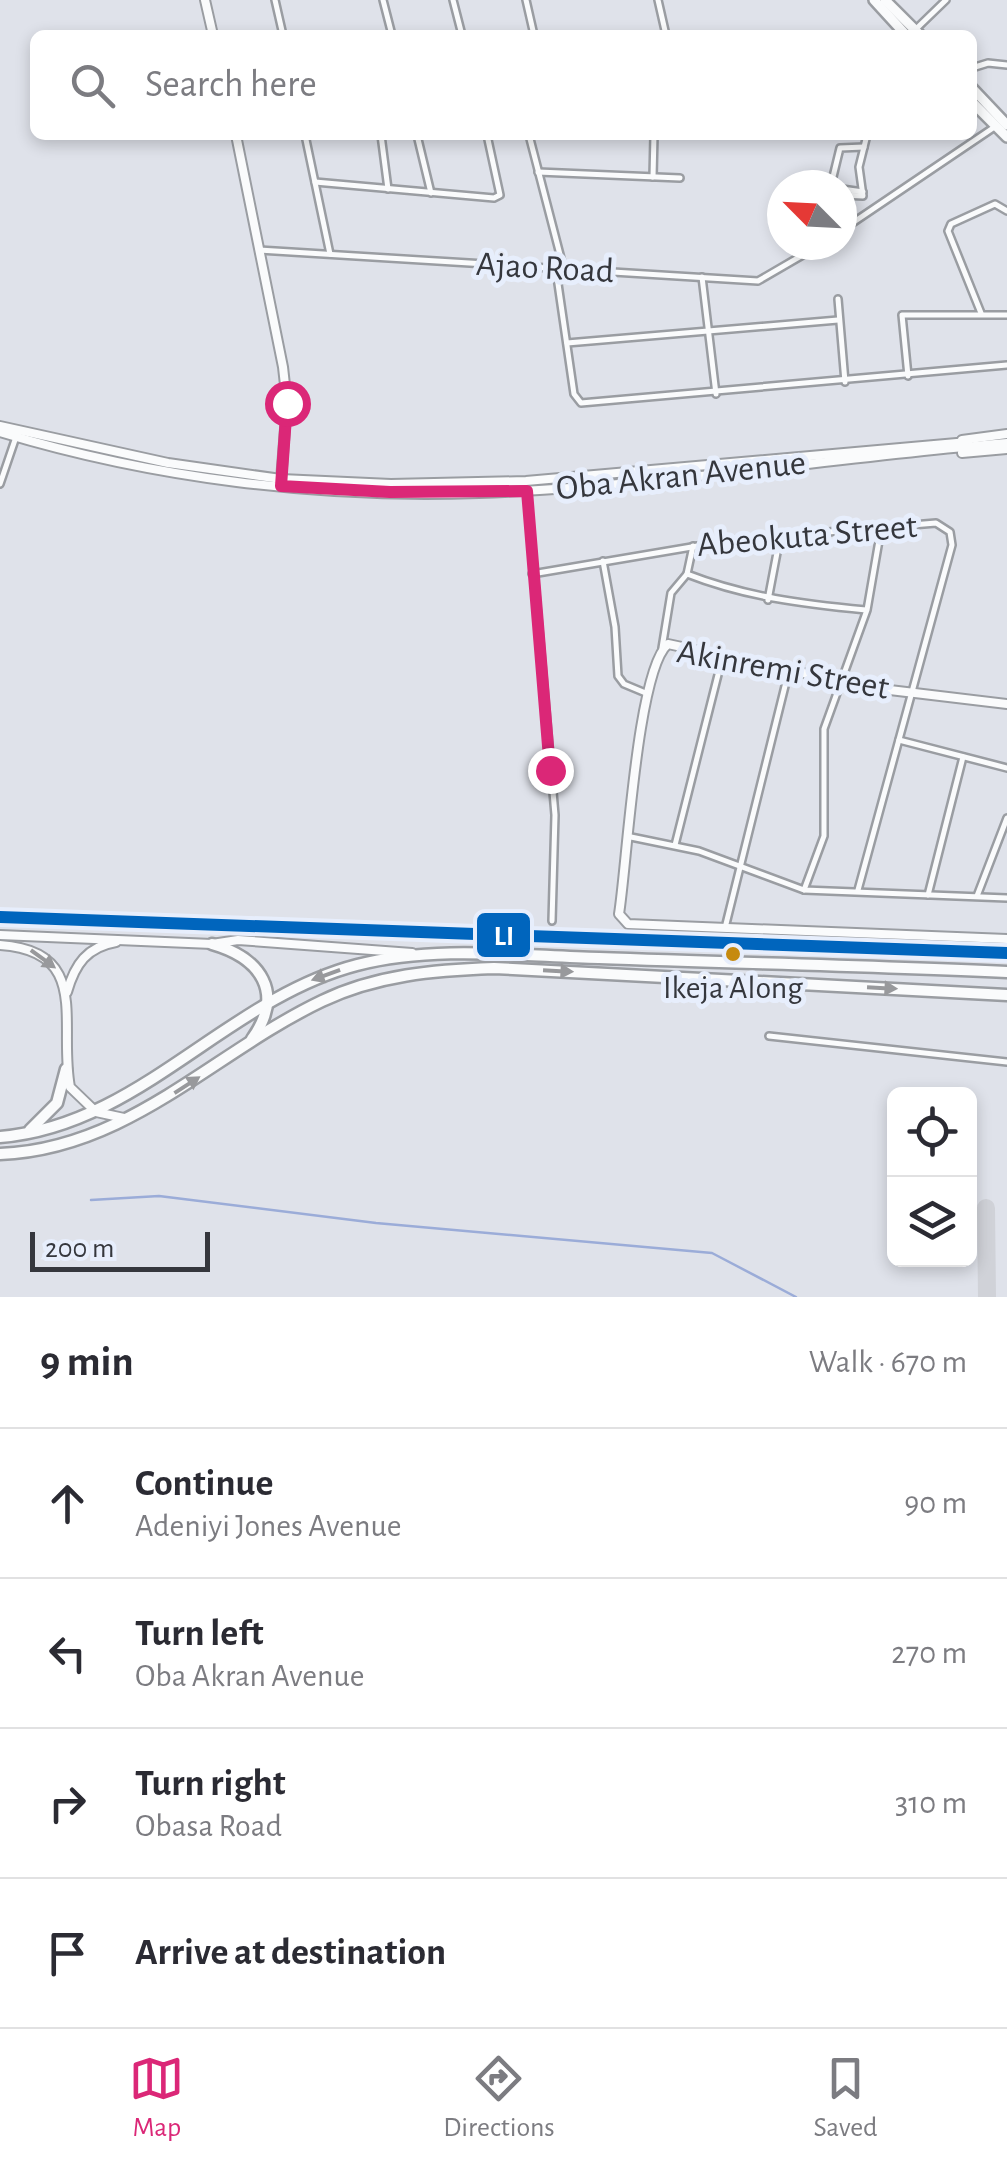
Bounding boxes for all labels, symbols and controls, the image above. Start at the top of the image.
search box [30,30,977,140]
icon: search [65,58,120,113]
text: Search here [145,66,317,104]
north arrow [767,170,857,260]
street label: Ajao Road [475,247,615,289]
route start [265,381,311,427]
street label: Oba Akran Avenue [554,445,808,507]
street label: Abeokuta Street [695,509,919,563]
street label: Akinremi Street [674,634,892,706]
route end [528,748,574,794]
line badge: LI [475,911,532,959]
text: LI [494,923,514,951]
marker: Ikeja Along [723,944,743,964]
one-way arrow [29,948,56,969]
one-way arrow [542,963,574,979]
one-way arrow [311,968,341,984]
place label: Ikeja Along [663,972,803,1004]
one-way arrow [867,980,899,996]
one-way arrow [174,1076,201,1094]
map controls [887,1087,977,1267]
button: locate [887,1087,977,1177]
button: layers [887,1177,977,1267]
scale bar [30,1227,210,1272]
text: 200 m [45,1235,114,1263]
text: 9 min [40,1341,134,1383]
text: Walk · 670 m [809,1346,967,1378]
text: Continue [135,1465,273,1503]
icon: ahead [40,1476,95,1531]
text: 90 m [904,1487,967,1519]
text: Adeniyi Jones Avenue [135,1510,402,1542]
text: Turn left [135,1615,263,1653]
icon: left [40,1626,95,1681]
text: 270 m [891,1637,967,1669]
text: Oba Akran Avenue [135,1660,364,1692]
text: Turn right [135,1765,285,1803]
icon: right [40,1776,95,1831]
text: 310 m [895,1787,967,1819]
text: Obasa Road [135,1810,282,1842]
icon: arrive [40,1926,95,1981]
text: Arrive at destination [135,1934,446,1972]
tab: Map [129,2051,184,2145]
tab: Directions [443,2051,555,2145]
tab: Saved [814,2051,878,2145]

